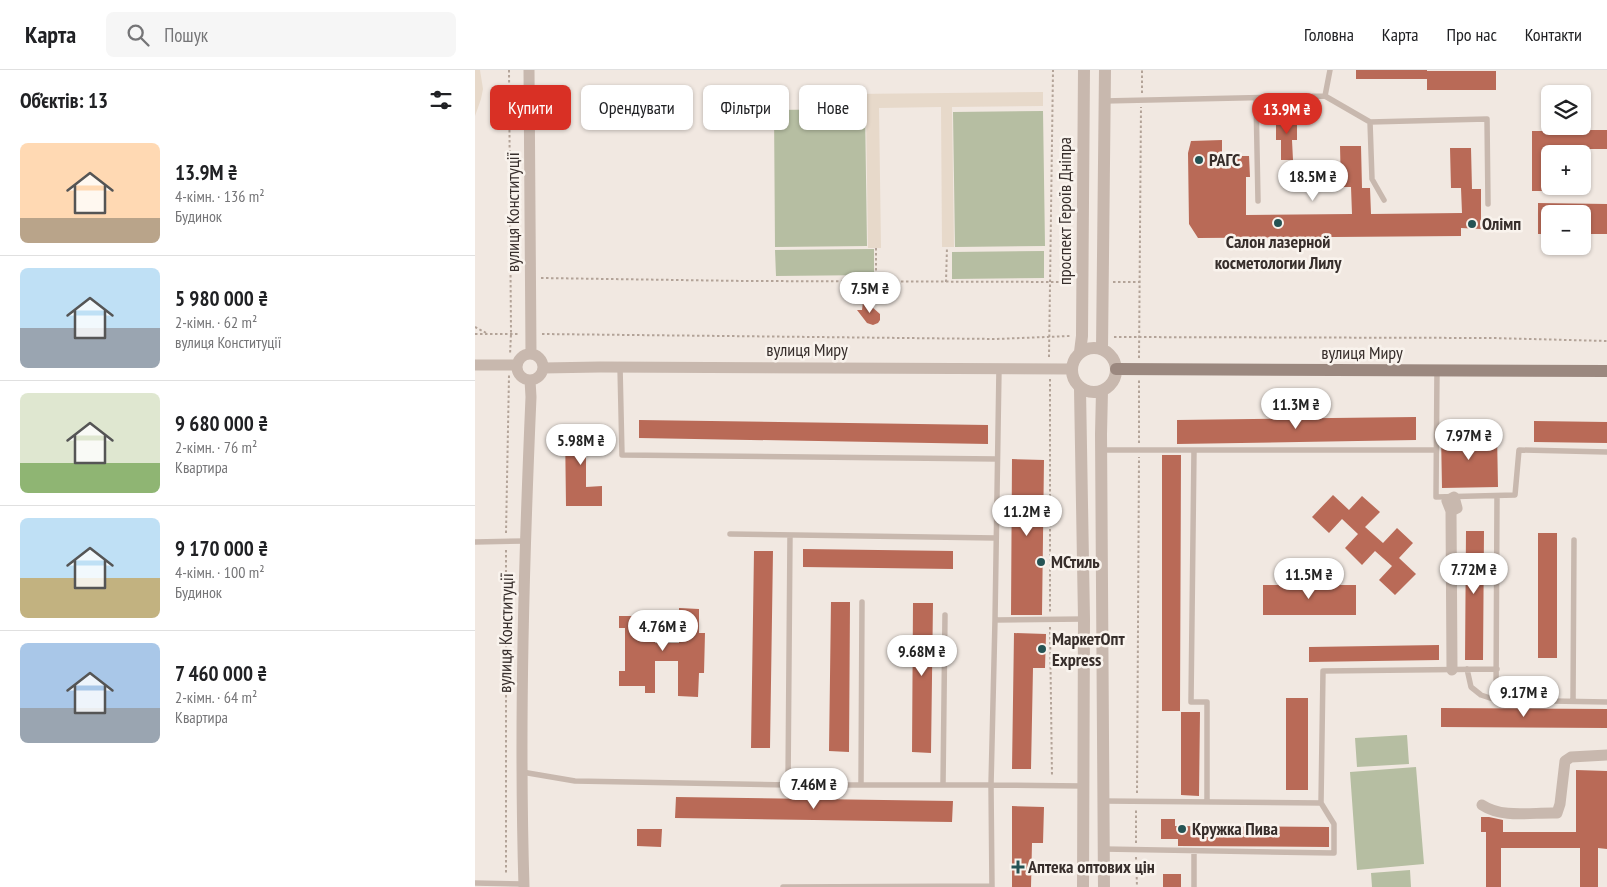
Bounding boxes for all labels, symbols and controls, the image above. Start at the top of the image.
search box [106,12,456,57]
text: Карта [25,19,76,50]
icon: search [124,21,152,49]
text: Пошук [164,23,208,47]
text: Головна [1304,23,1354,46]
text: Карта [1382,23,1419,46]
text: Про нас [1447,23,1497,46]
text: Контакти [1525,23,1582,46]
chip: Купити [490,85,571,130]
chip: Орендувати [581,85,693,130]
chip: Фільтри [703,85,789,130]
chip: Нове [799,85,867,130]
map controls [1541,85,1591,255]
button: layers [1541,85,1591,135]
icon: filters [427,86,455,114]
text: Об’єктів: 13 [20,87,108,114]
pin: 13.9M ₴ [1241,92,1333,135]
text: 13.9M ₴ [1263,99,1311,119]
street label: проспект Героїв Дніпра [1053,137,1076,285]
button: + [1541,145,1591,195]
place label: РАГС [1209,148,1240,171]
street label: вулиця Конституції [501,152,524,272]
marker: РАГС [1193,154,1205,166]
text: 13.9M ₴ [175,159,238,186]
pin: 18.5M ₴ [1267,160,1359,202]
icon: home [60,163,120,223]
text: 18.5M ₴ [1289,166,1337,186]
text: 4-кімн. · 136 m² [175,186,265,206]
button: − [1541,205,1591,255]
text: Будинок [175,206,222,226]
place label: Олімп [1482,212,1521,235]
marker: Салон лазерной косметологии Лилу [1272,217,1284,229]
marker: Олімп [1466,218,1478,230]
place label: Салон лазерной косметологии Лилу [1215,230,1342,274]
pin: 7.5M ₴ [829,272,911,314]
text: 7.5M ₴ [851,278,889,298]
text: 5 980 000 ₴ [175,285,268,312]
icon: home [60,288,120,348]
text: 2-кімн. · 62 m² [175,312,257,332]
text: вулиця Конституції [175,332,281,352]
street label: вулиця Миру [766,338,848,361]
street label: вулиця Миру [1321,341,1403,364]
pin: 11.3M ₴ [1250,388,1342,430]
text: 11.3M ₴ [1272,394,1320,414]
text: 9 680 000 ₴ [175,410,268,437]
icon: home [60,413,120,473]
pin: 7.97M ₴ [1423,418,1515,461]
pin: 5.98M ₴ [535,424,627,466]
text: 7.97M ₴ [1446,425,1492,445]
text: 5.98M ₴ [557,430,605,450]
text: 2-кімн. · 76 m² [175,437,257,457]
text: Квартира [175,457,228,477]
pin: 11.2M ₴ [981,494,1073,537]
text: 11.2M ₴ [1003,501,1051,521]
text: 9 170 000 ₴ [175,535,268,562]
icon: home [60,538,120,598]
place label: МСтиль [1051,550,1100,573]
pin: 7.72M ₴ [1428,552,1520,595]
marker: МСтиль [1035,556,1047,568]
pin: 11.5M ₴ [1263,558,1355,600]
text: 7.72M ₴ [1451,559,1497,579]
text: 4-кімн. · 100 m² [175,562,265,582]
text: 11.5M ₴ [1285,564,1333,584]
street label: вулиця Конституції [493,573,518,693]
text: Будинок [175,582,222,602]
pin: 4.76M ₴ [617,610,709,652]
text: 4.76M ₴ [639,616,687,636]
place label: МаркетОпт Express [1052,627,1125,671]
pin: 9.68M ₴ [876,634,968,677]
text: 9.68M ₴ [898,641,946,661]
marker: МаркетОпт Express [1036,643,1048,655]
text: 7 460 000 ₴ [175,660,267,687]
icon: home [60,663,120,723]
pin: 9.17M ₴ [1478,676,1570,718]
text: 9.17M ₴ [1500,682,1548,702]
text: 2-кімн. · 64 m² [175,687,257,707]
text: Квартира [175,707,228,727]
pin: 7.46M ₴ [768,768,860,810]
text: 7.46M ₴ [791,774,837,794]
place label: Кружка Пива [1192,817,1278,840]
marker: Кружка Пива [1176,823,1188,835]
place label: Аптека оптових цін [1027,855,1155,878]
marker: Аптека оптових цін [1012,861,1024,873]

